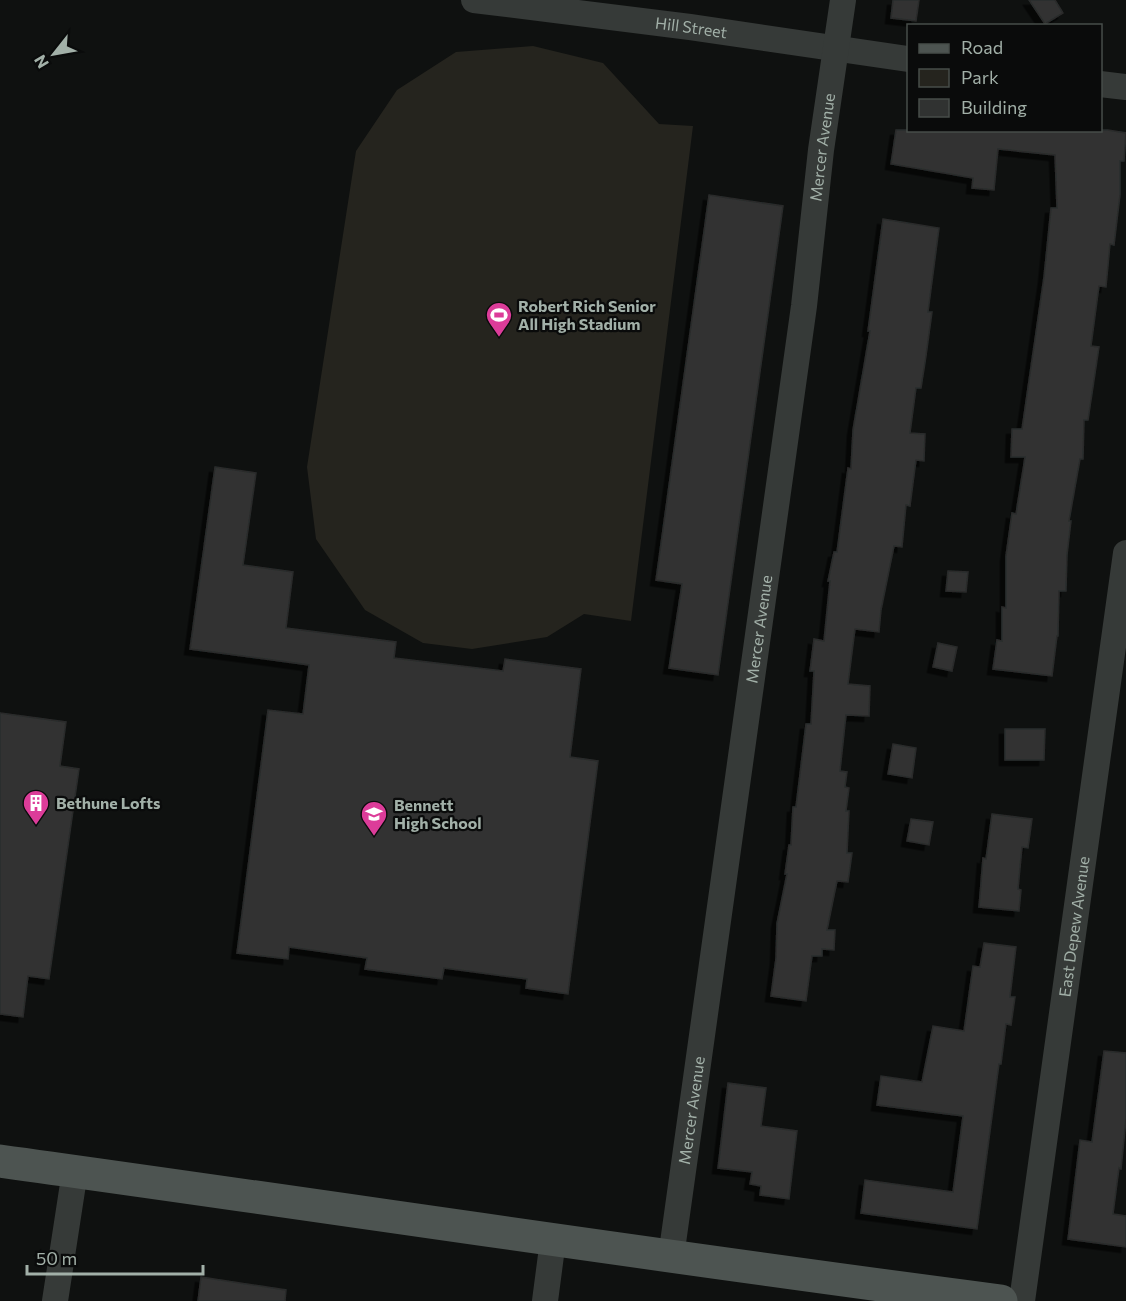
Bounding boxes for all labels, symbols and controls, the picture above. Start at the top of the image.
street label: Hill Street [654,13,729,41]
north arrow [24,24,84,84]
legend [907,24,1102,132]
text: Road [961,36,1003,58]
text: N [29,52,52,72]
text: Park [961,66,999,88]
street label: Mercer Avenue [805,92,838,202]
text: Building [961,96,1027,118]
place label: Robert Rich Senior All High Stadium [518,296,656,333]
sports icon: Robert Rich Senior All High Stadium [484,300,514,338]
street label: Mercer Avenue [741,574,775,684]
building icon: Bethune Lofts [21,788,51,826]
place label: Bethune Lofts [56,793,160,812]
place label: Bennett High School [394,795,482,832]
school or university icon: Bennett High School [359,799,389,837]
street label: East Depew Avenue [1054,855,1093,998]
street label: Mercer Avenue [674,1055,708,1166]
scale bar [27,1238,202,1276]
text: 50 m [36,1247,77,1269]

